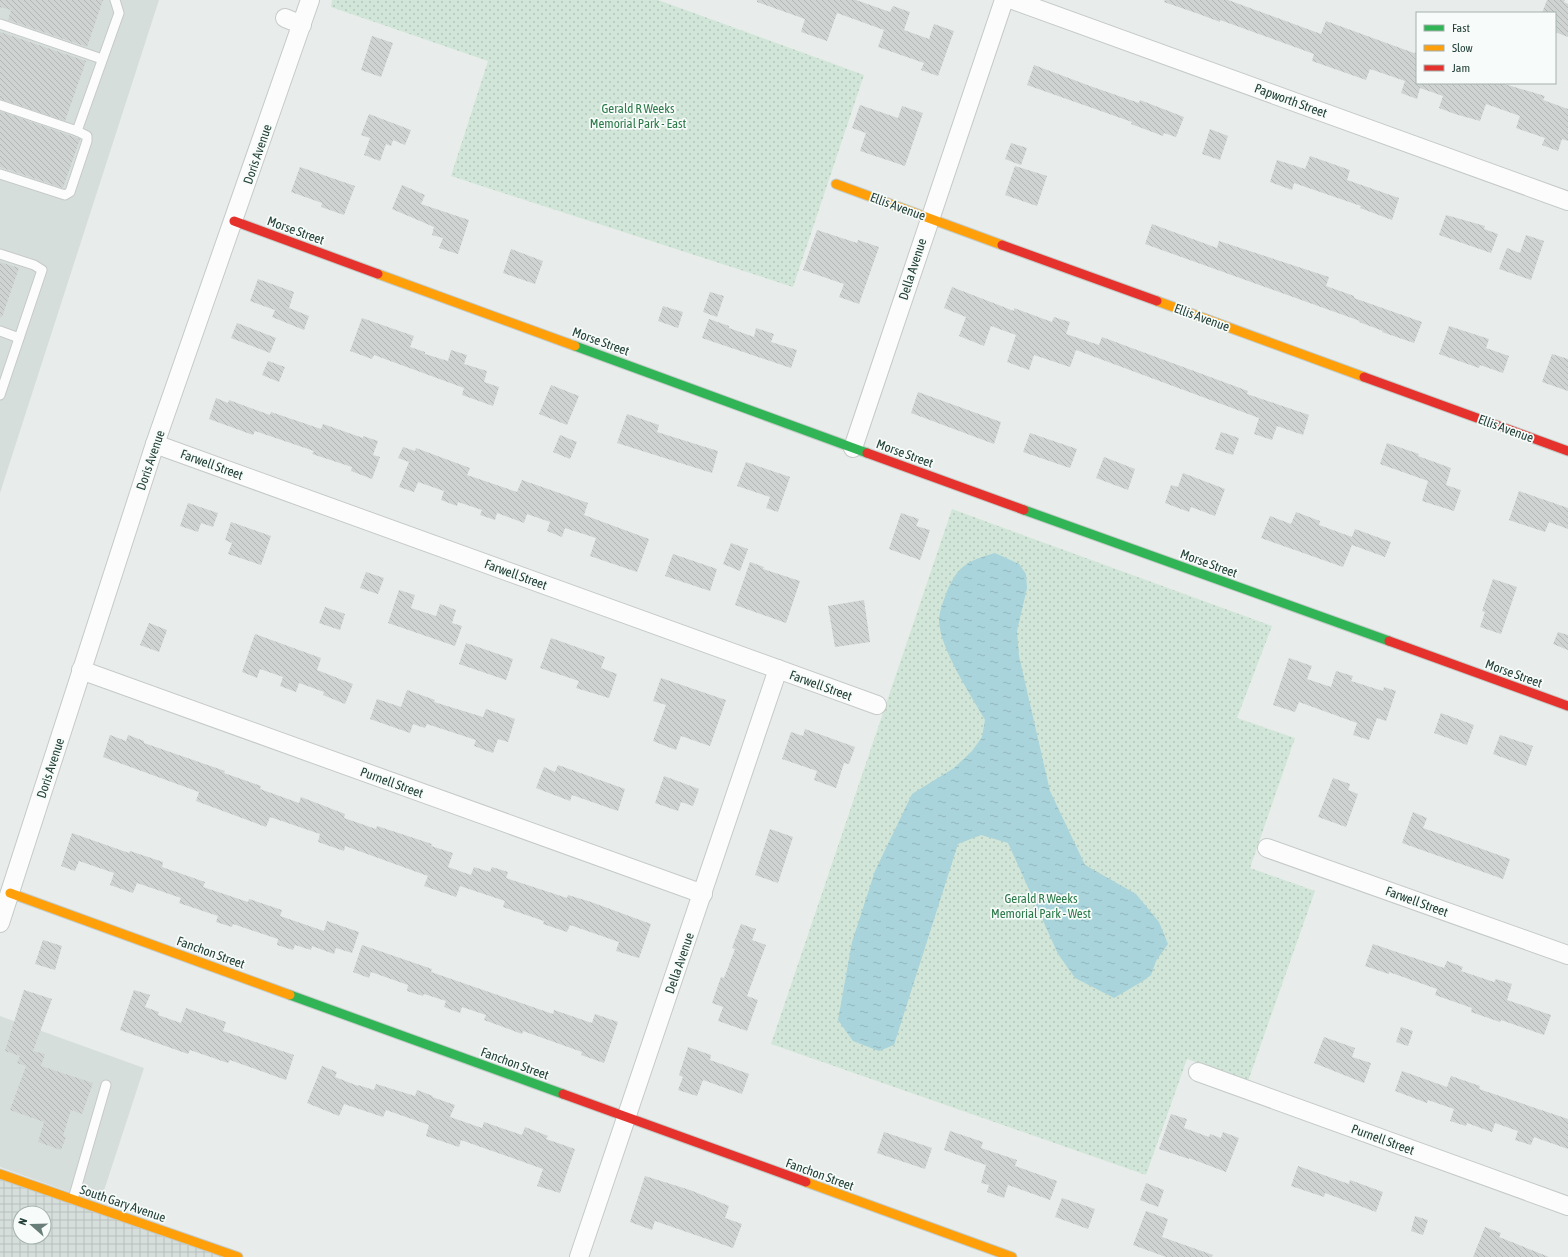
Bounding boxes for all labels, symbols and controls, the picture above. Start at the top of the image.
legend [1416,12,1556,84]
text: Fast [1452,21,1470,35]
text: Slow [1452,41,1473,55]
text: Jam [1452,61,1470,75]
street label: Papworth Street [1253,80,1329,121]
park label: Gerald R Weeks Memorial Park - East [590,101,687,131]
street label: Doris Avenue [240,122,275,186]
street label: Ellis Avenue [868,190,928,223]
street label: Morse Street [265,213,327,248]
street label: Della Avenue [895,236,930,302]
street label: Ellis Avenue [1172,301,1232,334]
street label: Morse Street [570,324,632,359]
street label: Ellis Avenue [1476,412,1536,445]
street label: Doris Avenue [133,428,168,492]
street label: Morse Street [874,436,936,471]
street label: Farwell Street [178,446,245,483]
street label: Morse Street [1178,546,1240,581]
street label: Farwell Street [482,556,549,593]
street label: Morse Street [1483,656,1545,691]
street label: Farwell Street [787,667,854,704]
street label: Doris Avenue [34,736,67,800]
street label: Purnell Street [358,764,426,801]
street label: Farwell Street [1383,883,1450,920]
park label: Gerald R Weeks Memorial Park - West [991,891,1091,921]
street label: Della Avenue [662,930,697,996]
street label: Fanchon Street [175,933,247,972]
street label: Fanchon Street [479,1044,551,1083]
street label: Purnell Street [1349,1121,1417,1158]
street label: Fanchon Street [784,1155,856,1194]
street label: South Gary Avenue [78,1182,168,1225]
north arrow [12,1205,52,1245]
text: N [16,1216,29,1227]

